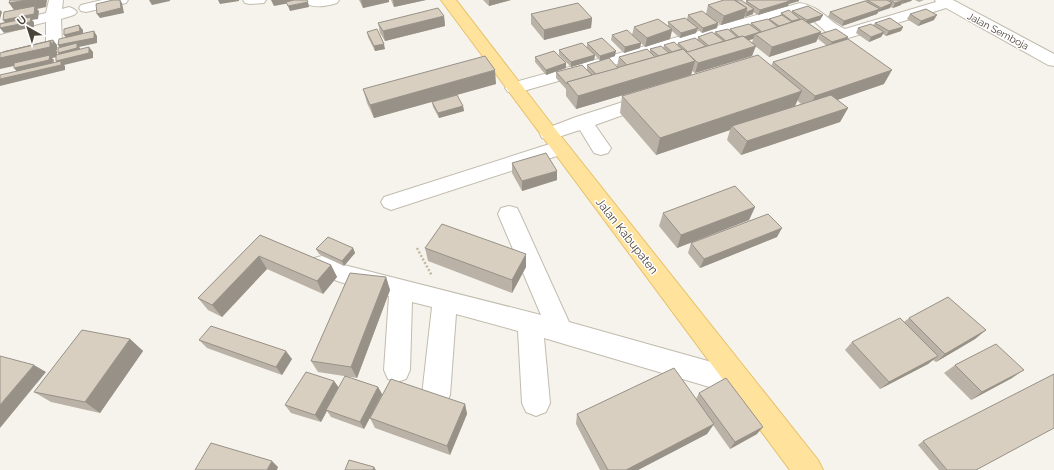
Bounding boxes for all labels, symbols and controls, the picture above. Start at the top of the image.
north arrow [8,8,48,48]
street label: Jalan Semboja [966,10,1030,52]
text: U [15,13,29,28]
street label: Jalan Kabupaten [593,195,661,277]

